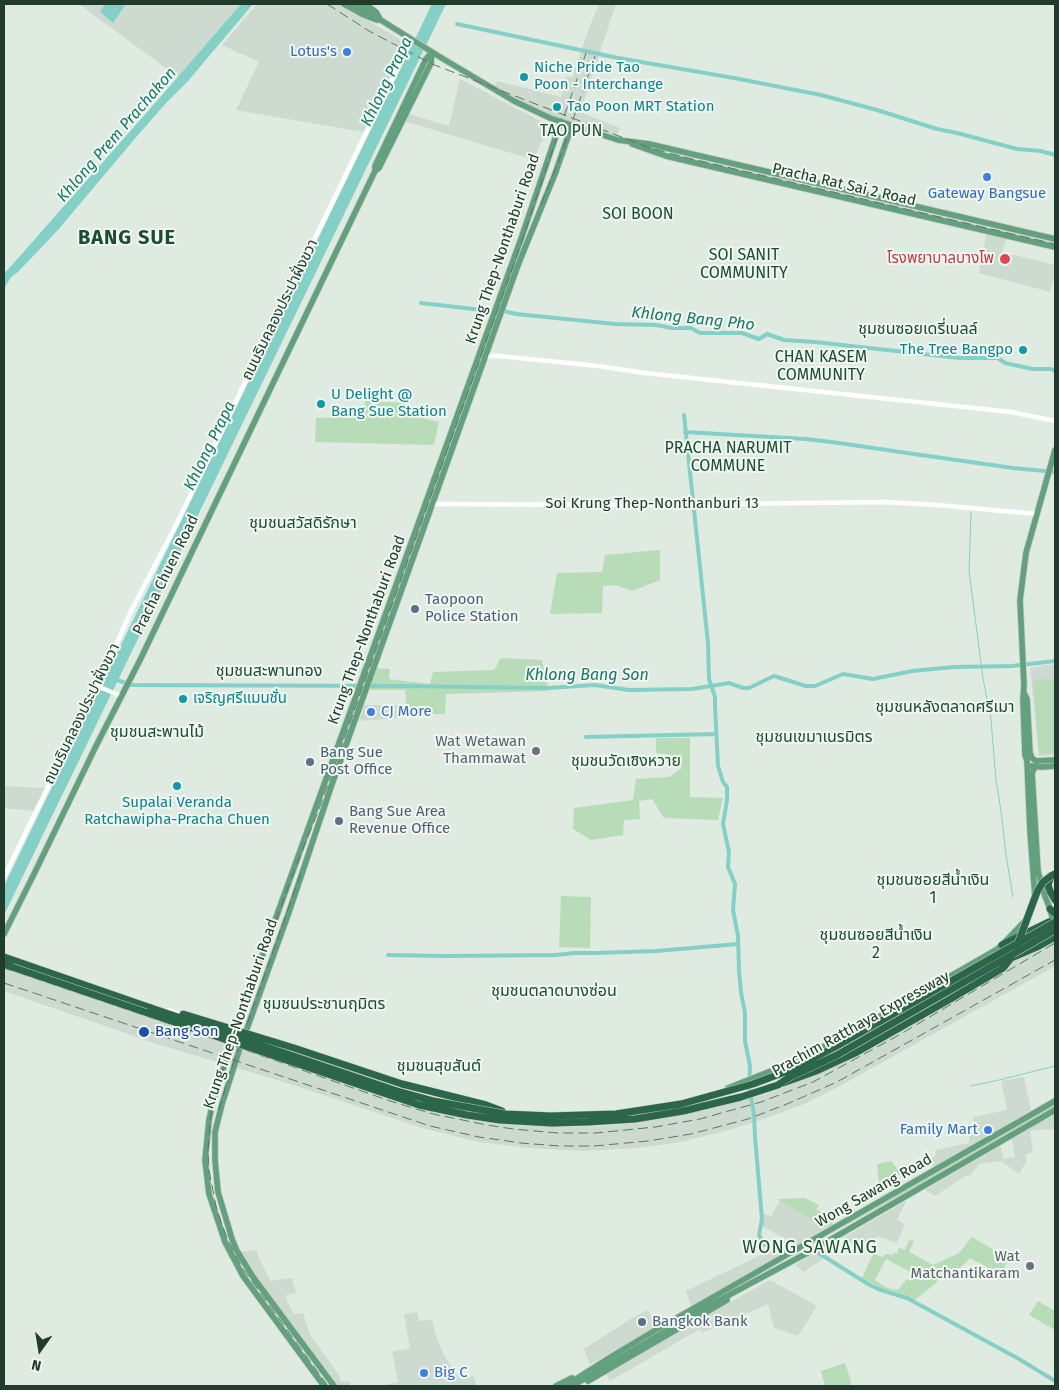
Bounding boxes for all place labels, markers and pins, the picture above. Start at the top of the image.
place label: Lotus's [290,43,337,61]
marker: Lotus's [341,46,353,58]
place label: Niche Pride Tao Poon - Interchange [534,59,663,94]
marker: Niche Pride Tao Poon - Interchange [518,71,530,83]
place label: Tao Poon MRT Station [567,98,714,116]
marker: Tao Poon MRT Station [551,101,563,113]
marker: Gateway Bangsue [981,171,993,183]
place label: Gateway Bangsue [928,185,1046,203]
place label: โรงพยาบาลบางโพ [887,250,994,268]
marker: โรงพยาบาลบางโพ [998,252,1012,266]
place label: The Tree Bangpo [900,341,1013,359]
marker: The Tree Bangpo [1017,344,1029,356]
place label: U Delight @ Bang Sue Station [331,386,447,421]
marker: U Delight @ Bang Sue Station [315,398,327,410]
place label: Taopoon Police Station [425,591,519,626]
marker: Taopoon Police Station [409,603,421,615]
place label: เจริญศรีแมนชั่น [193,690,287,708]
marker: เจริญศรีแมนชั่น [177,693,189,705]
place label: CJ More [381,703,432,721]
marker: CJ More [365,706,377,718]
place label: Wat Wetawan Thammawat [435,733,526,768]
place label: Bang Sue Post Office [320,744,392,779]
marker: Wat Wetawan Thammawat [530,745,542,757]
marker: Bang Sue Post Office [304,756,316,768]
marker: Supalai Veranda Ratchawipha-Pracha Chuen [171,780,183,792]
place label: Supalai Veranda Ratchawipha-Pracha Chuen [84,794,270,829]
place label: Bang Sue Area Revenue Office [349,803,450,838]
marker: Bang Sue Area Revenue Office [333,815,345,827]
place label: Bang Son [155,1023,219,1041]
marker: Bang Son [137,1025,151,1039]
place label: Family Mart [900,1121,978,1139]
marker: Family Mart [982,1124,994,1136]
place label: Wat Matchantikaram [911,1248,1020,1283]
marker: Wat Matchantikaram [1024,1260,1036,1272]
place label: Bangkok Bank [652,1313,748,1331]
marker: Bangkok Bank [636,1316,648,1328]
place label: Big C [434,1364,468,1382]
marker: Big C [418,1367,430,1379]

